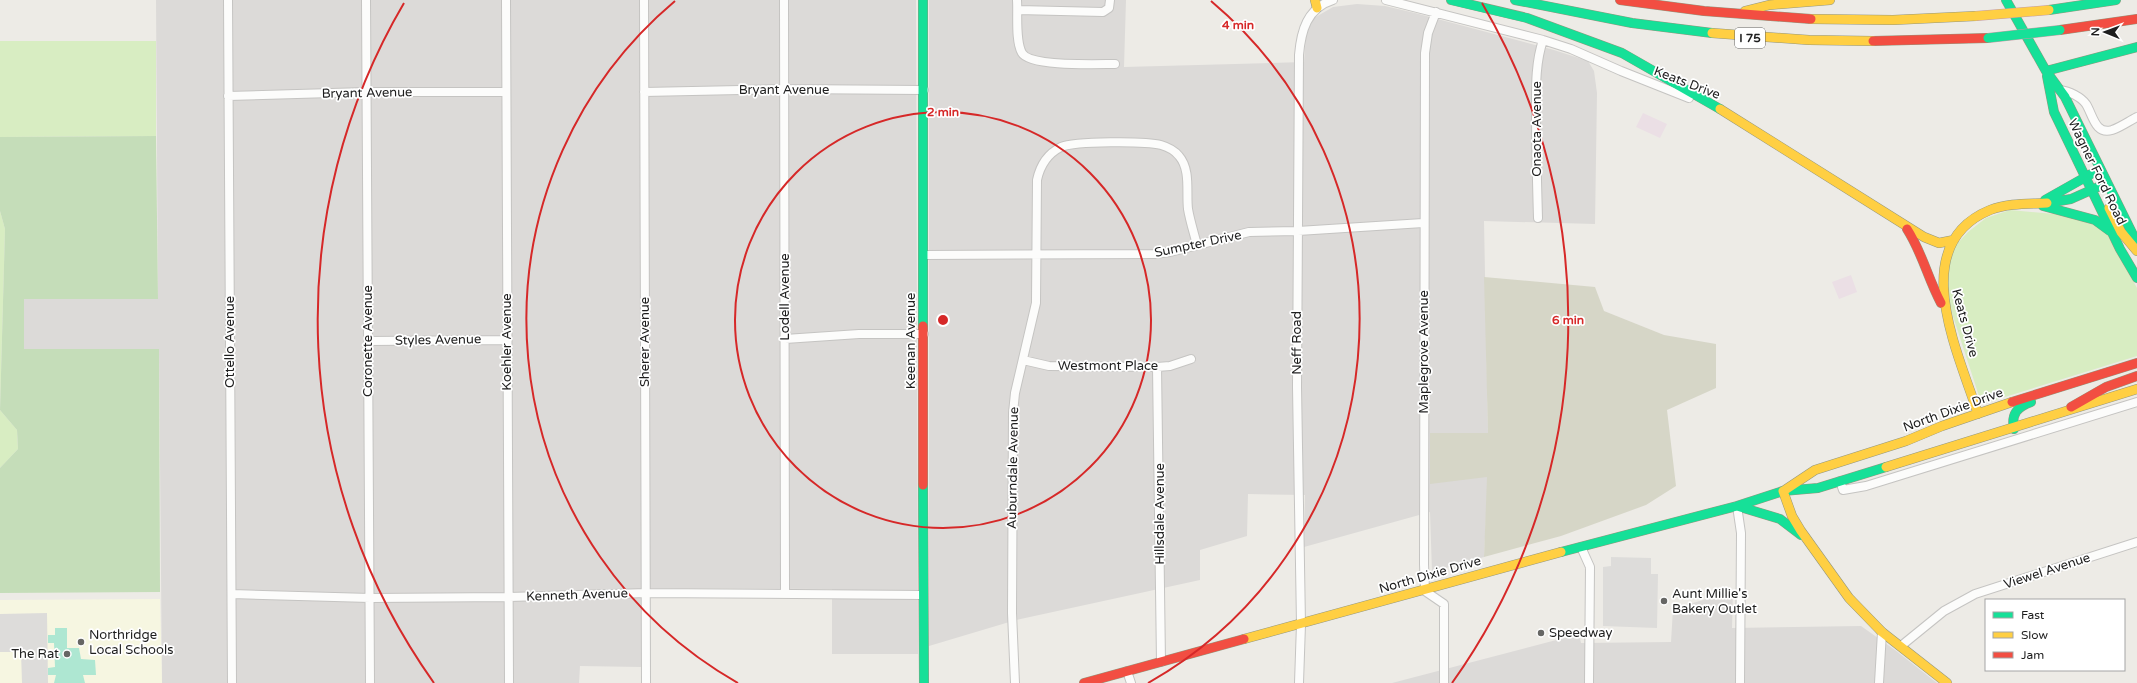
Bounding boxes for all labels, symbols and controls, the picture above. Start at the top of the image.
north arrow [2085,12,2125,52]
text: 4 min [1222,18,1254,32]
text: N [2089,27,2102,36]
road number: I 75 [1735,28,1765,48]
street label: Keats Drive [1652,63,1722,103]
street label: Onaota Avenue [1529,81,1545,177]
street label: Bryant Avenue [739,82,829,98]
street label: Bryant Avenue [321,84,413,102]
text: 2 min [927,105,959,119]
street label: Wagner Ford Road [2064,116,2130,228]
street label: Sumpter Drive [1153,227,1243,261]
street label: Lodell Avenue [777,253,793,341]
street label: Coronette Avenue [360,285,376,397]
street label: Keats Drive [1948,287,1982,359]
street label: Maplegrove Avenue [1416,290,1432,414]
street label: Koehler Avenue [499,293,515,391]
street label: Keenan Avenue [903,293,919,389]
street label: Ottello Avenue [222,296,238,388]
street label: Sherer Avenue [637,297,653,387]
street label: Neff Road [1289,311,1305,375]
centre of rings [936,313,950,327]
text: 6 min [1552,313,1584,327]
street label: Styles Avenue [395,331,481,349]
street label: Westmont Place [1058,358,1158,374]
street label: North Dixie Drive [1901,384,2005,436]
street label: Auburndale Avenue [1004,407,1022,529]
street label: Hillsdale Avenue [1152,463,1168,565]
street label: Viewel Avenue [2002,549,2092,593]
street label: North Dixie Drive [1377,553,1483,597]
street label: Kenneth Avenue [526,585,628,605]
place label: Aunt Millie's Bakery Outlet [1672,586,1757,617]
marker: Aunt Millie's Bakery Outlet [1659,596,1669,606]
legend [1985,599,2125,671]
text: Fast [2021,608,2045,622]
place label: Speedway [1549,625,1612,641]
place label: Northridge Local Schools [89,627,173,658]
marker: Speedway [1536,628,1546,638]
text: Slow [2021,628,2048,642]
marker: Northridge Local Schools [76,637,86,647]
place label: The Rat [11,646,59,662]
text: Jam [2021,648,2044,662]
marker: The Rat [62,649,72,659]

